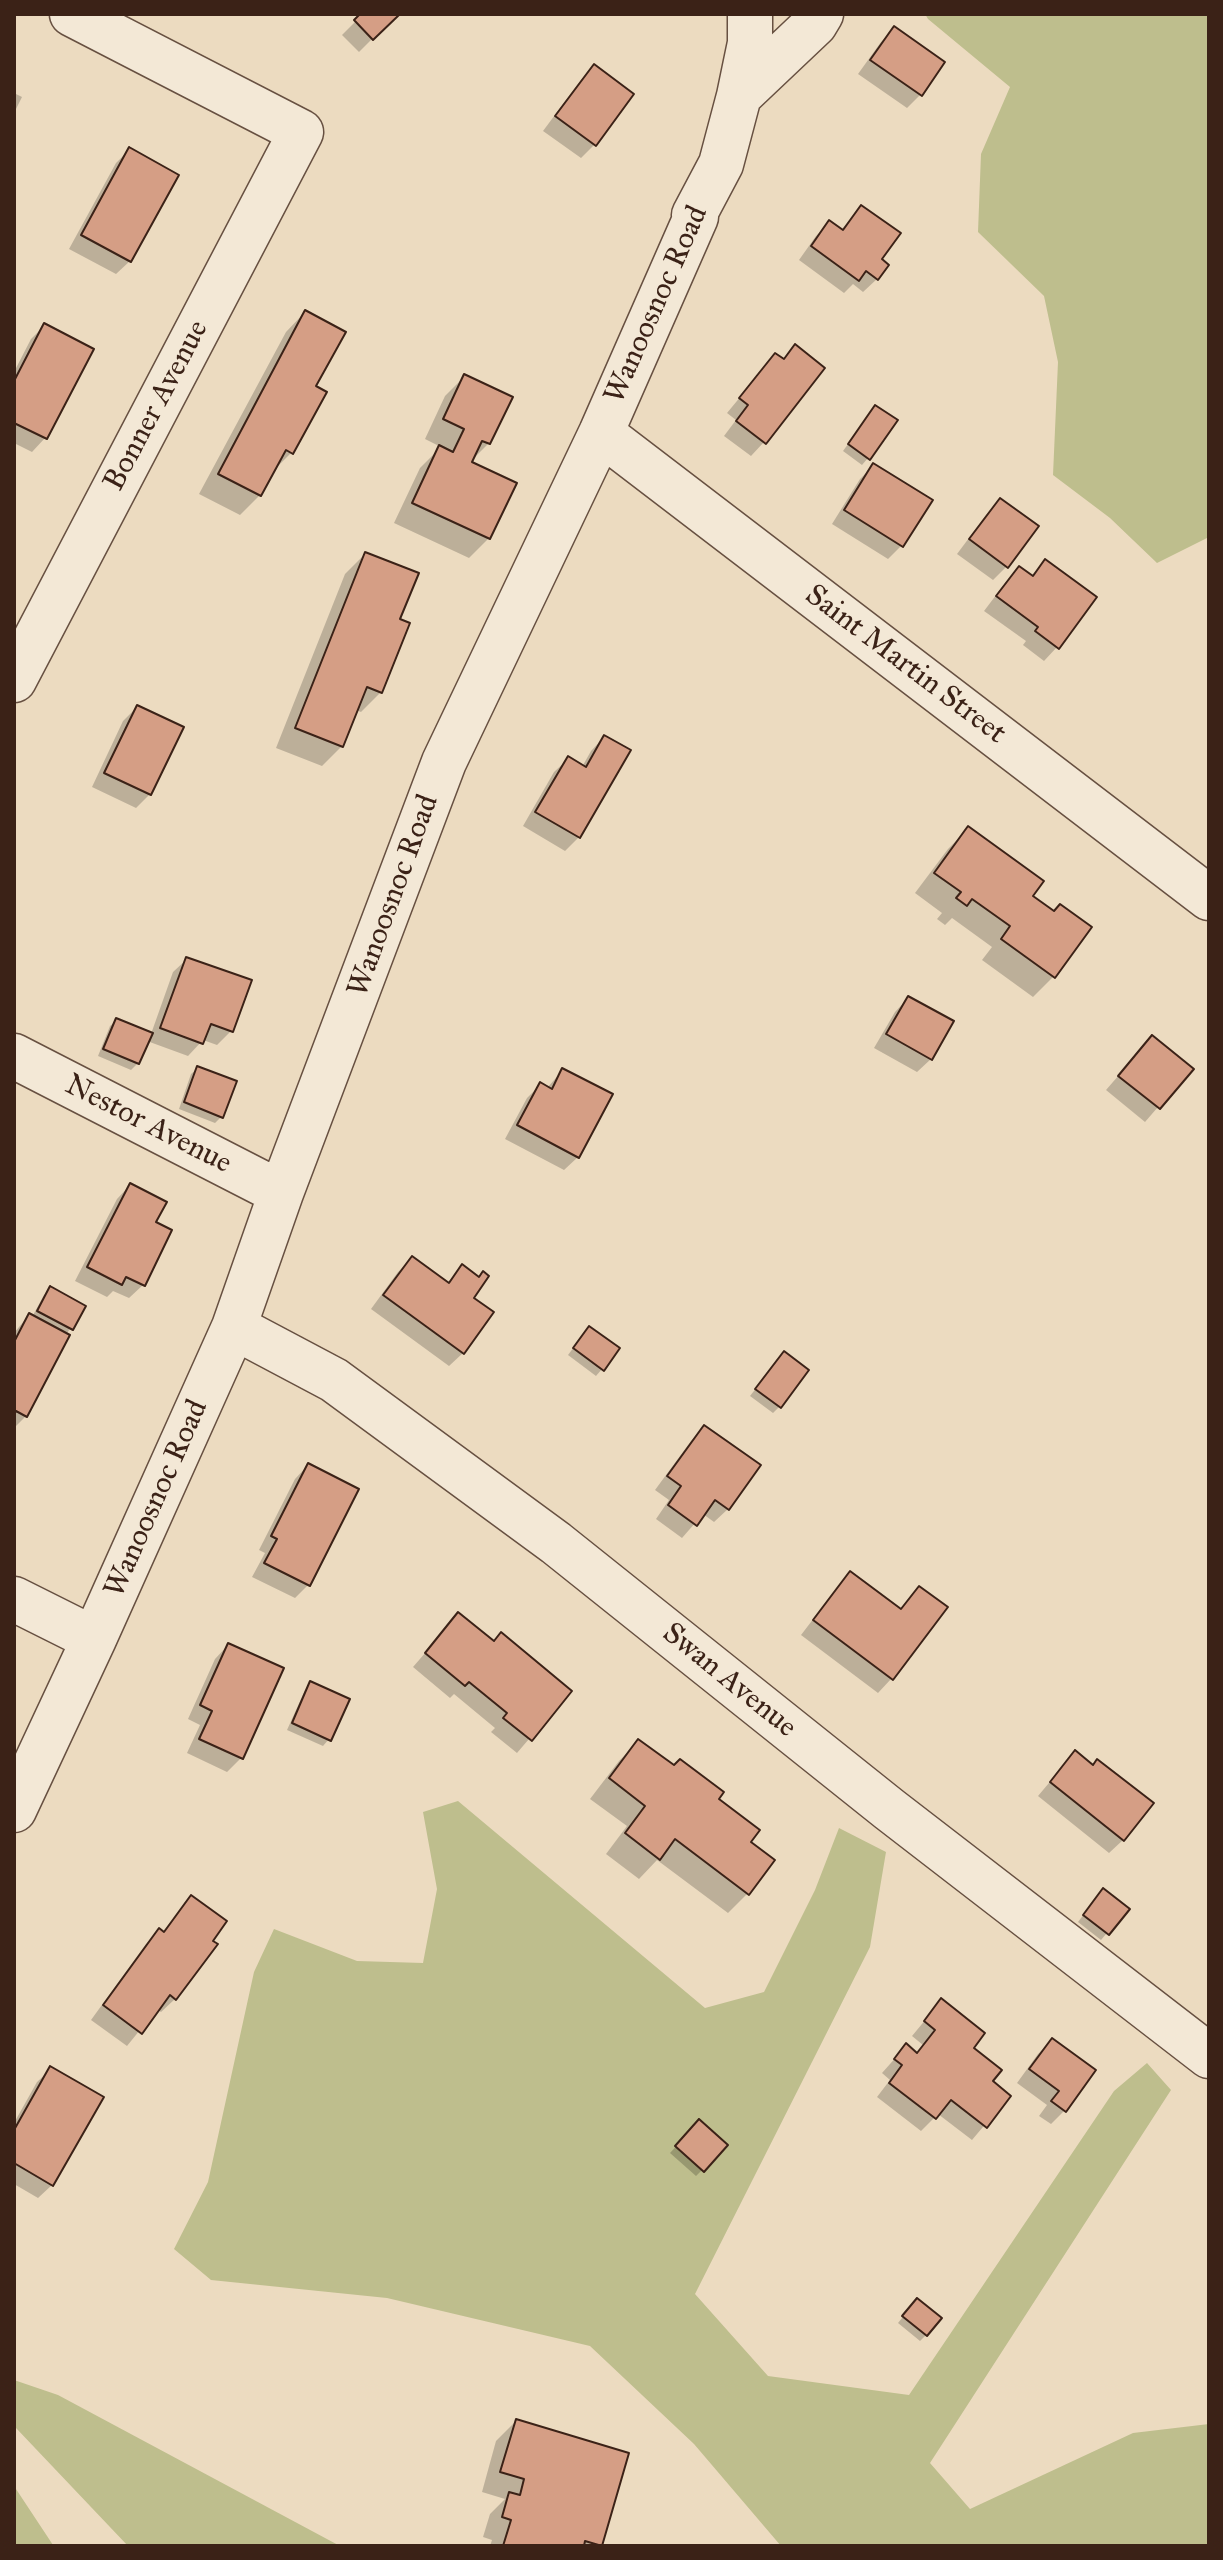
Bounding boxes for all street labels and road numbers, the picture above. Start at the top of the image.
street label: Wanoosnoc Road [597,201,717,409]
street label: Bonner Avenue [97,315,217,497]
street label: Saint Martin Street [797,578,1013,752]
street label: Wanoosnoc Road [341,790,447,1002]
street label: Nestor Avenue [59,1068,237,1182]
street label: Wanoosnoc Road [97,1395,217,1603]
street label: Swan Avenue [655,1616,803,1746]

